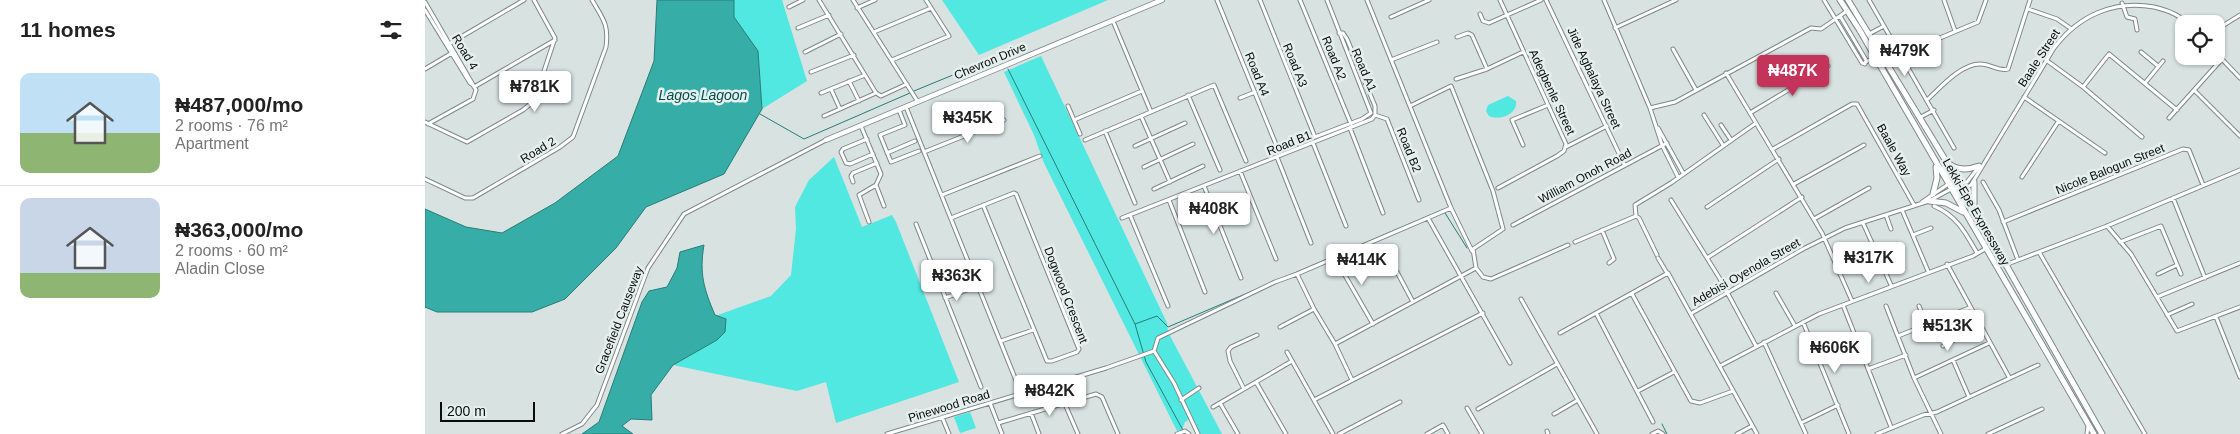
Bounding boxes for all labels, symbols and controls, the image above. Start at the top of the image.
map controls [2175,15,2225,65]
button: locate [2175,15,2225,65]
icon: filters [377,16,405,44]
text: 11 homes [20,18,116,41]
street label: Jide Agbalaya Street [1564,25,1624,131]
street label: Baale Street [2015,26,2063,90]
street label: Road 4 [449,32,481,72]
street label: Road A2 [1319,34,1349,82]
pin: ₦479K [1870,34,1940,77]
street label: Chevron Drive [952,39,1028,82]
street label: Road A3 [1280,41,1310,89]
text: ₦479K [1880,42,1930,59]
street label: Road A1 [1349,46,1380,94]
street label: Adegbenle Street [1526,47,1578,138]
street label: Road A4 [1242,50,1272,98]
pin: ₦487K [1758,54,1828,97]
text: ₦487K [1768,62,1818,79]
pin: ₦781K [500,70,570,113]
text: ₦781K [510,78,560,95]
water label: Lagos Lagoon [659,87,748,103]
icon: home [60,93,120,153]
text: ₦487,000/mo [175,93,303,116]
pin: ₦345K [933,102,1003,144]
text: ₦345K [943,109,993,126]
text: 2 rooms · 76 m² [175,117,288,134]
street label: Baale Way [1874,121,1914,179]
street label: Road B2 [1394,126,1424,175]
street label: Road B1 [1265,128,1314,158]
street label: Road 2 [518,134,558,166]
text: Apartment [175,135,249,152]
street label: Nicole Balogun Street [2054,141,2167,197]
street label: William Onoh Road [1536,146,1634,206]
street label: Lekki-Epe Expressway [1940,156,2012,268]
pin: ₦408K [1179,192,1249,235]
text: ₦408K [1189,200,1239,217]
icon: home [60,218,120,278]
text: ₦363,000/mo [175,218,303,241]
street label: Adebisi Oyenola Street [1689,235,1803,309]
text: 2 rooms · 60 m² [175,242,288,259]
pin: ₦317K [1834,242,1904,284]
pin: ₦414K [1327,244,1397,286]
street label: Dogwood Crescent [1041,245,1091,346]
text: ₦317K [1844,249,1894,266]
text: ₦414K [1337,251,1387,268]
text: Aladin Close [175,260,265,277]
pin: ₦363K [922,260,992,302]
street label: Gracefield Causeway [592,264,646,376]
text: ₦363K [932,267,982,284]
pin: ₦513K [1913,310,1983,352]
text: ₦513K [1923,317,1973,334]
pin: ₦606K [1800,332,1870,374]
text: ₦606K [1810,339,1860,356]
pin: ₦842K [1015,374,1085,417]
text: ₦842K [1025,382,1075,399]
street label: Pinewood Road [906,387,992,425]
scale bar [440,399,535,422]
text: 200 m [447,403,486,419]

